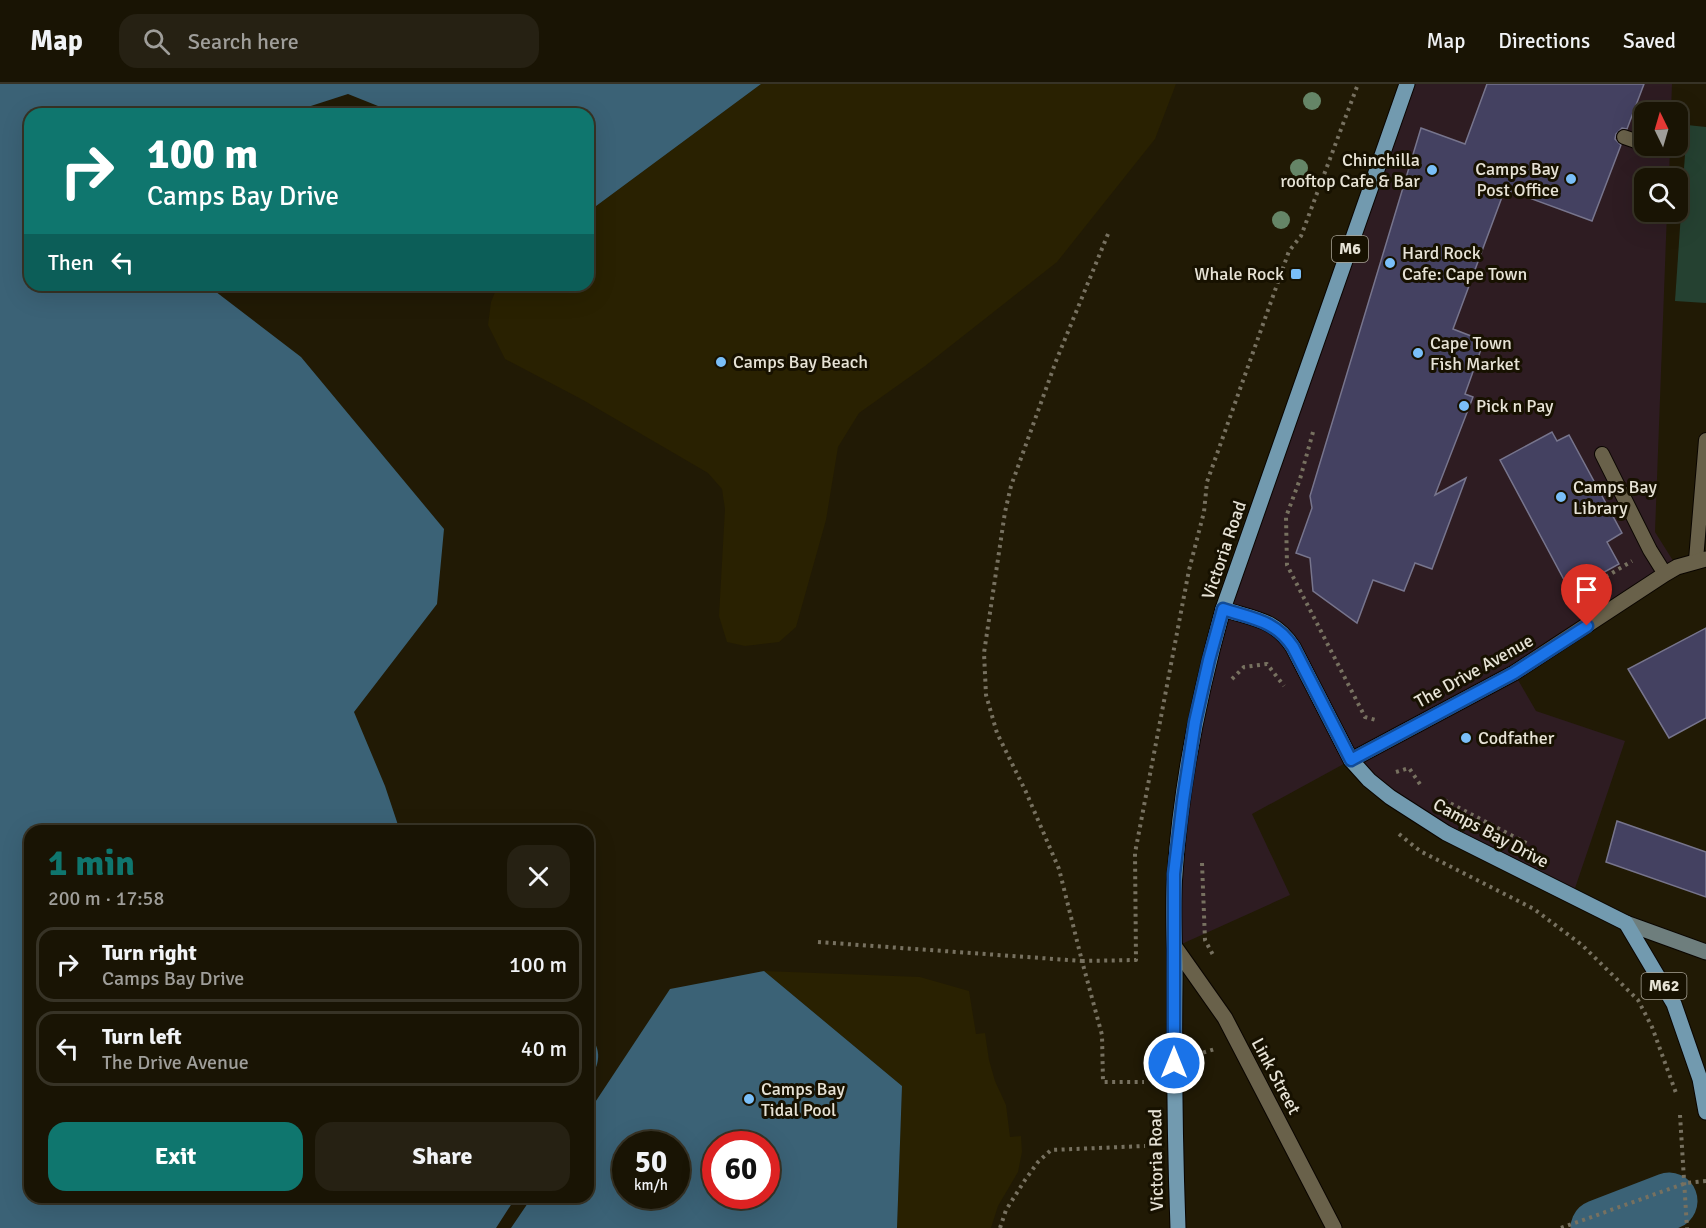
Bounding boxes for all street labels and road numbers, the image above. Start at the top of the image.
road number: M6 [1332,236,1368,262]
street label: Victoria Road [1197,498,1251,602]
street label: The Drive Avenue [1411,629,1537,713]
street label: Camps Bay Drive [1429,793,1553,873]
road number: M62 [1642,973,1686,999]
street label: Link Street [1247,1034,1305,1118]
street label: Victoria Road [1144,1108,1168,1212]

